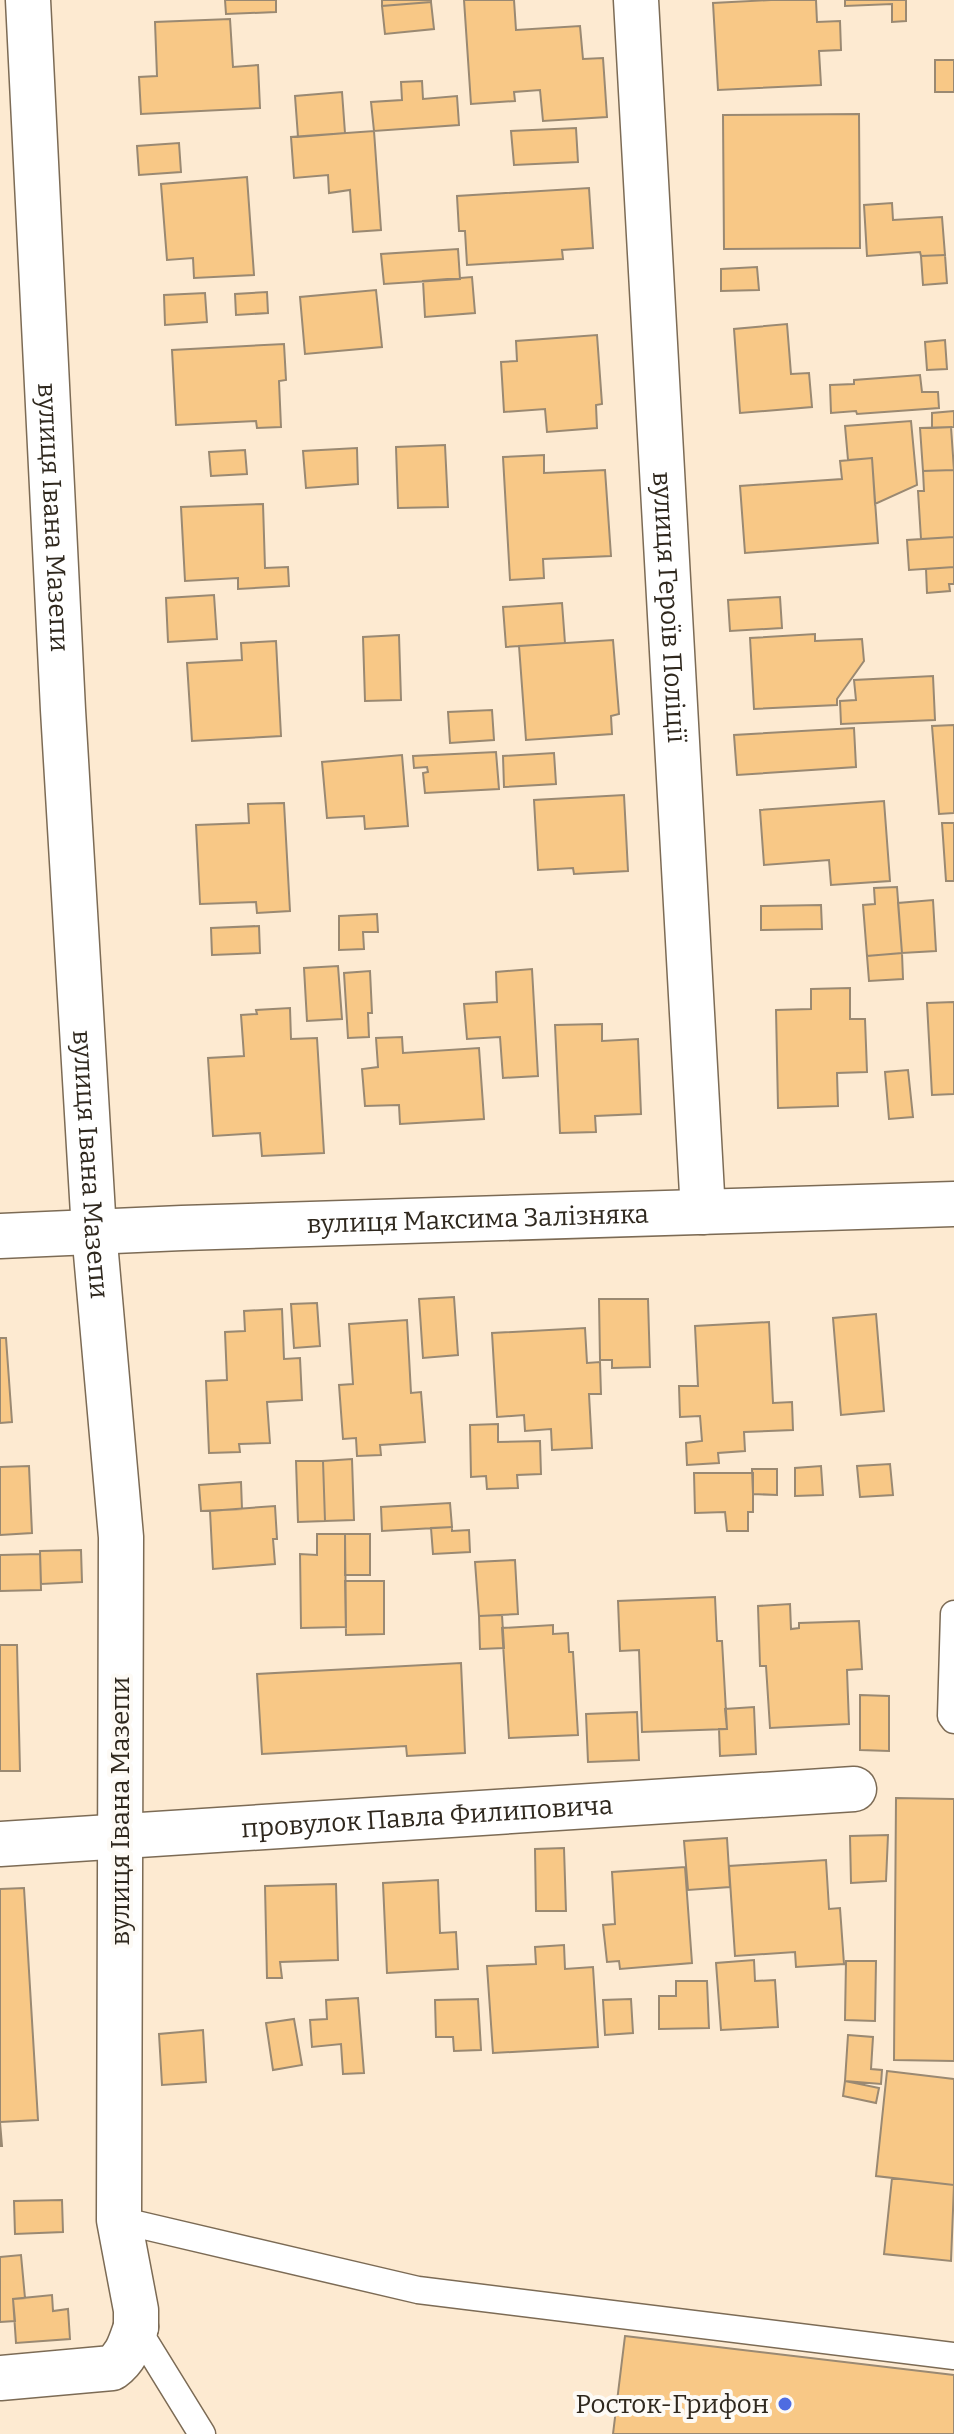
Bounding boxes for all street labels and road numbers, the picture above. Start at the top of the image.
street label: вулиця Івана Мазепи [31,382,76,653]
street label: вулиця Героїв Поліції [647,471,693,744]
street label: вулиця Івана Мазепи [67,1029,115,1300]
street label: вулиця Максима Залізняка [306,1198,649,1240]
street label: вулиця Івана Мазепи [105,1676,136,1946]
street label: провулок Павла Филиповича [240,1789,614,1844]

